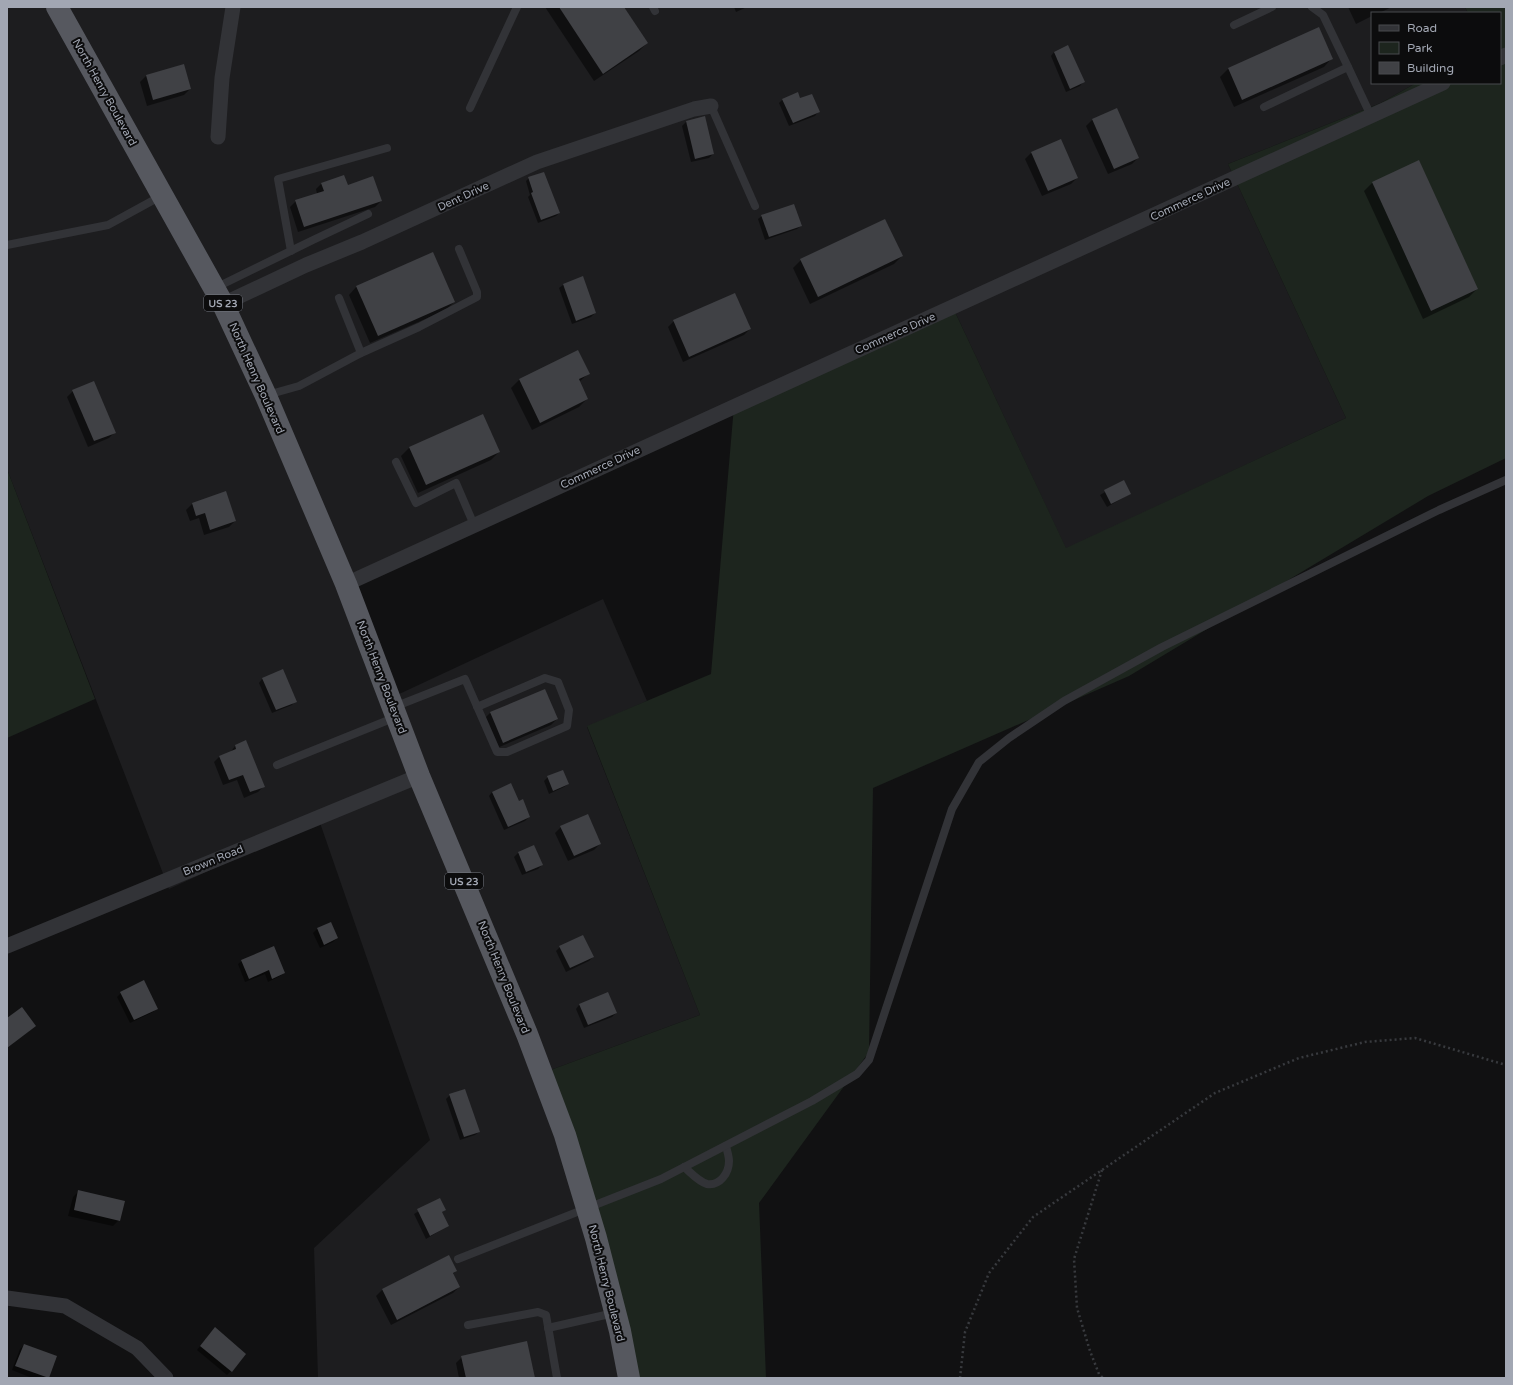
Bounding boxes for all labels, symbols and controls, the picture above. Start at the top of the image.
legend [1371,12,1501,84]
text: Road [1407,21,1437,35]
street label: North Henry Boulevard [70,37,139,148]
text: Park [1407,41,1433,55]
text: Building [1407,61,1454,75]
street label: Commerce Drive [1148,175,1232,224]
street label: Dent Drive [436,179,491,214]
road number: US 23 [204,295,242,311]
street label: Commerce Drive [853,310,937,357]
street label: North Henry Boulevard [226,321,287,436]
street label: Commerce Drive [558,443,642,492]
street label: North Henry Boulevard [354,619,409,736]
street label: Brown Road [181,842,245,879]
road number: US 23 [445,873,483,889]
street label: North Henry Boulevard [475,919,532,1035]
street label: North Henry Boulevard [586,1223,627,1343]

